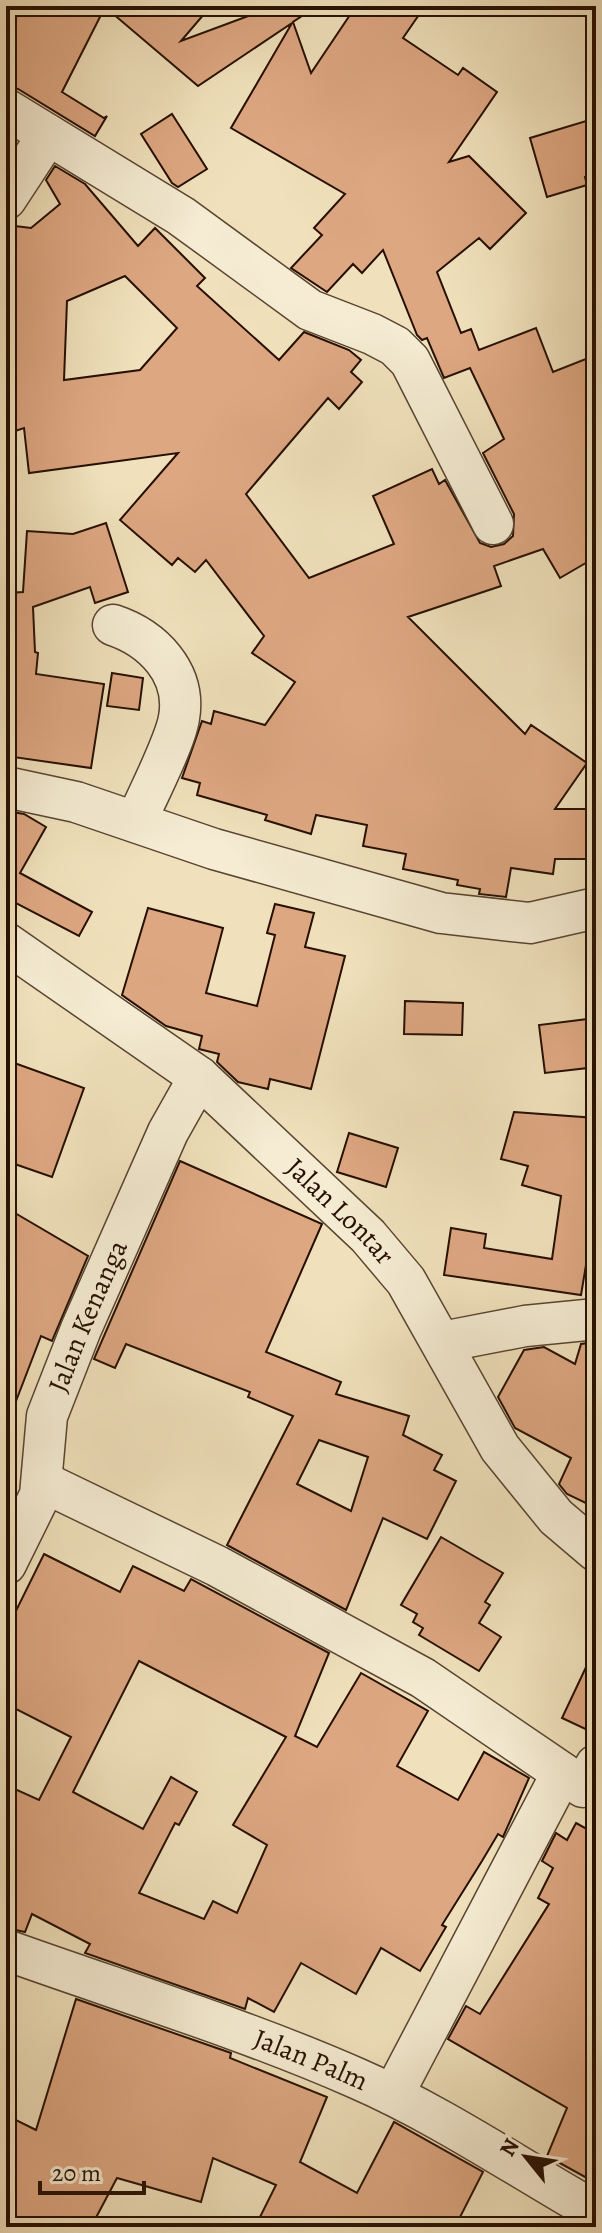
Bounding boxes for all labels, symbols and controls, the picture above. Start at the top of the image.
street label: Jalan Lontar [278,1149,404,1273]
street label: Jalan Kenanga [39,1234,137,1398]
street label: Jalan Palm [248,2019,374,2100]
north arrow [486,2117,566,2197]
text: N [493,2133,527,2162]
scale bar [40,2145,144,2195]
text: 20 m [52,2157,101,2189]

